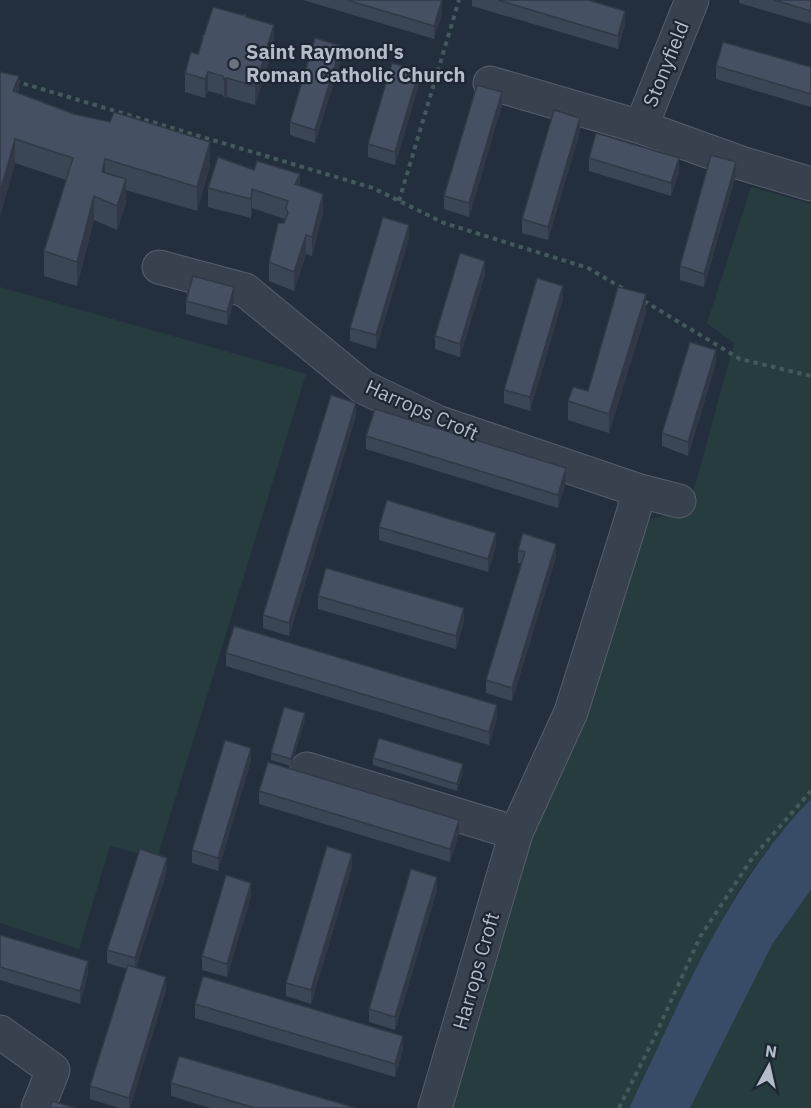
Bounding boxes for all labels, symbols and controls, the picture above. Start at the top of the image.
street label: Stonyfield [636,17,695,111]
place label: Saint Raymond's Roman Catholic Church [246,38,465,88]
marker: Saint Raymond's Roman Catholic Church [227,57,241,71]
street label: Harrops Croft [361,373,483,446]
street label: Harrops Croft [446,909,505,1033]
north arrow [739,1036,799,1096]
text: N [764,1040,778,1062]

